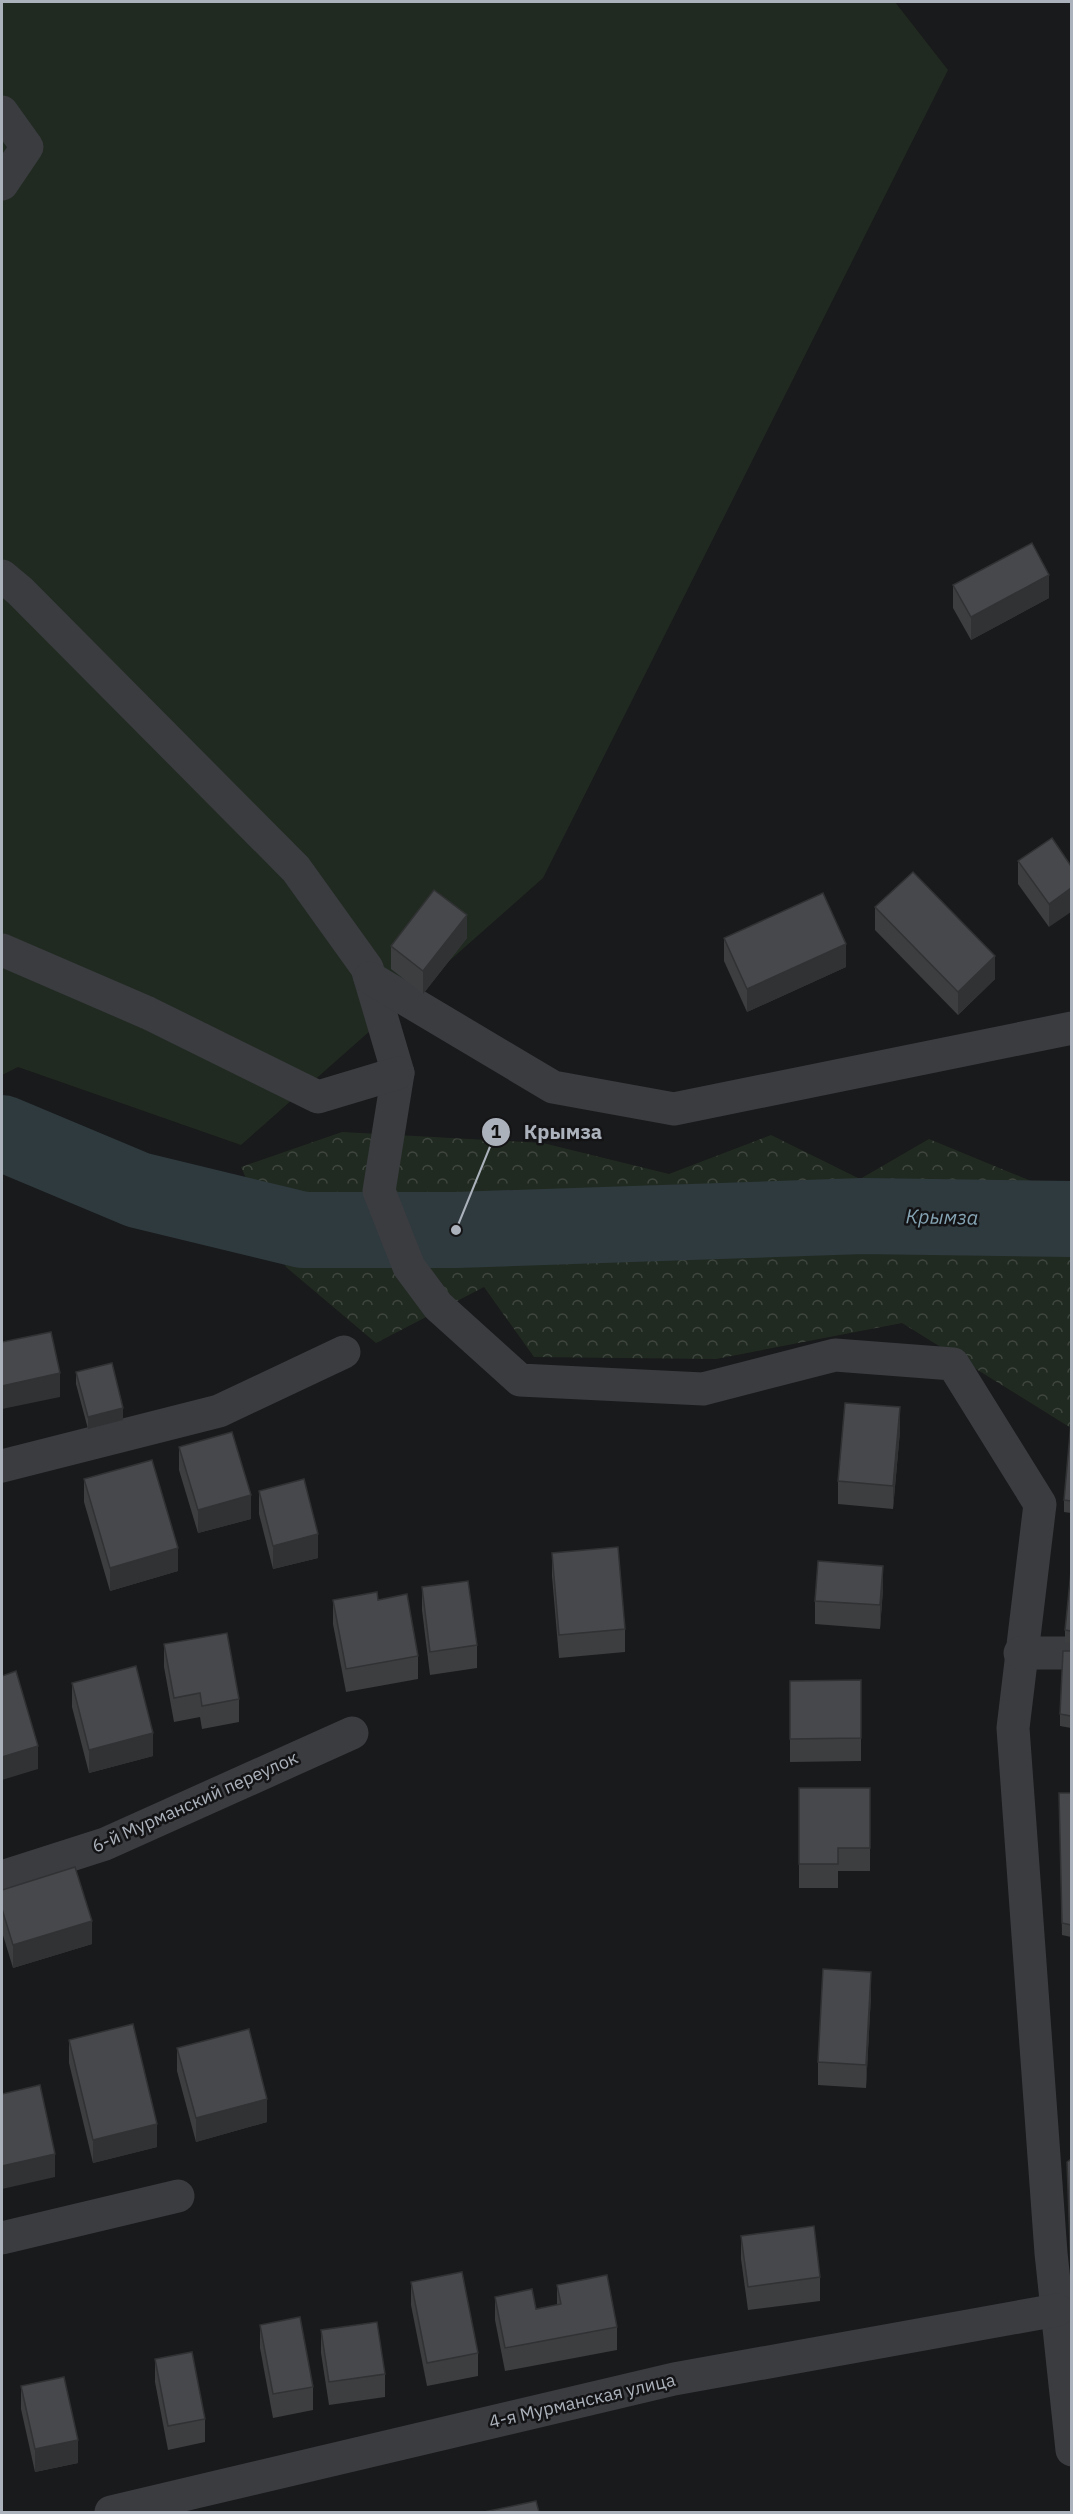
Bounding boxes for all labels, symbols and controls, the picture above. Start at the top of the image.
callout: Крымза [481,1113,614,1151]
text: Крымза [524,1118,602,1145]
text: 1 [491,1120,502,1143]
water label: Крымза [905,1202,979,1231]
street label: 6-й Мурманский переулок [88,1746,302,1857]
street label: 4-я Мурманская улица [486,2368,678,2433]

